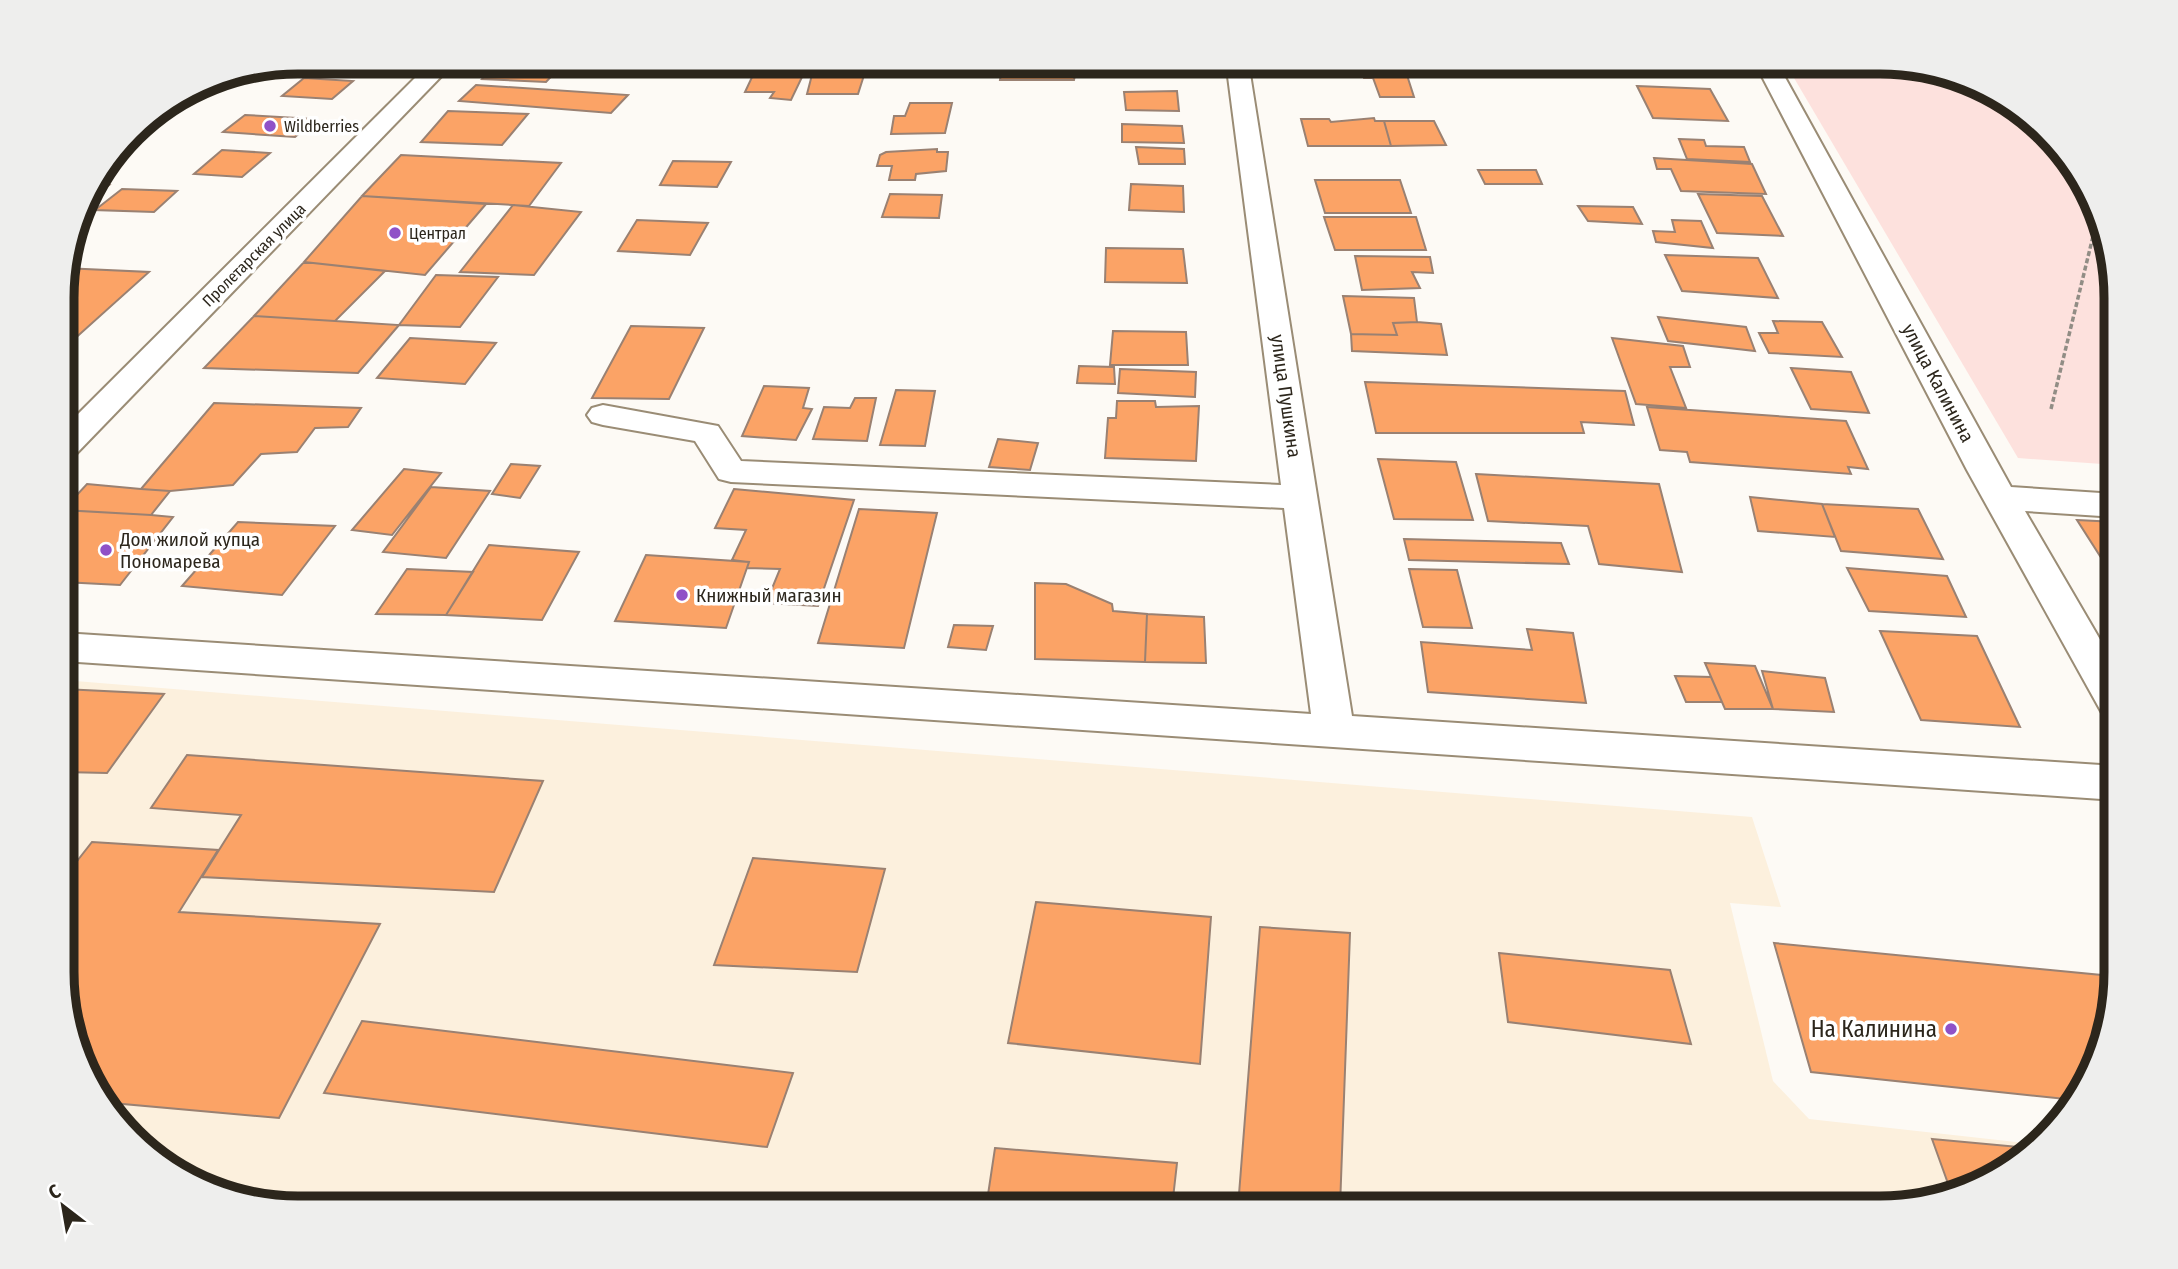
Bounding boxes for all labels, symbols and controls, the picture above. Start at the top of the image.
place label: Wildberries [284,117,359,136]
marker: Wildberries [262,118,278,134]
street label: Пролетарская улица [198,199,310,311]
place label: Централ [409,224,466,243]
marker: Централ [387,225,403,241]
street label: улица Калинина [1897,320,1979,446]
street label: улица Пушкина [1266,333,1306,459]
place label: Дом жилой купца Пономарева [119,528,260,573]
marker: Дом жилой купца Пономарева [98,542,114,558]
place label: Книжный магазин [696,584,842,607]
marker: Книжный магазин [674,587,690,603]
place label: На Калинина [1811,1015,1937,1043]
marker: На Калинина [1943,1021,1959,1037]
north arrow [28,1171,98,1241]
text: С [44,1179,65,1204]

